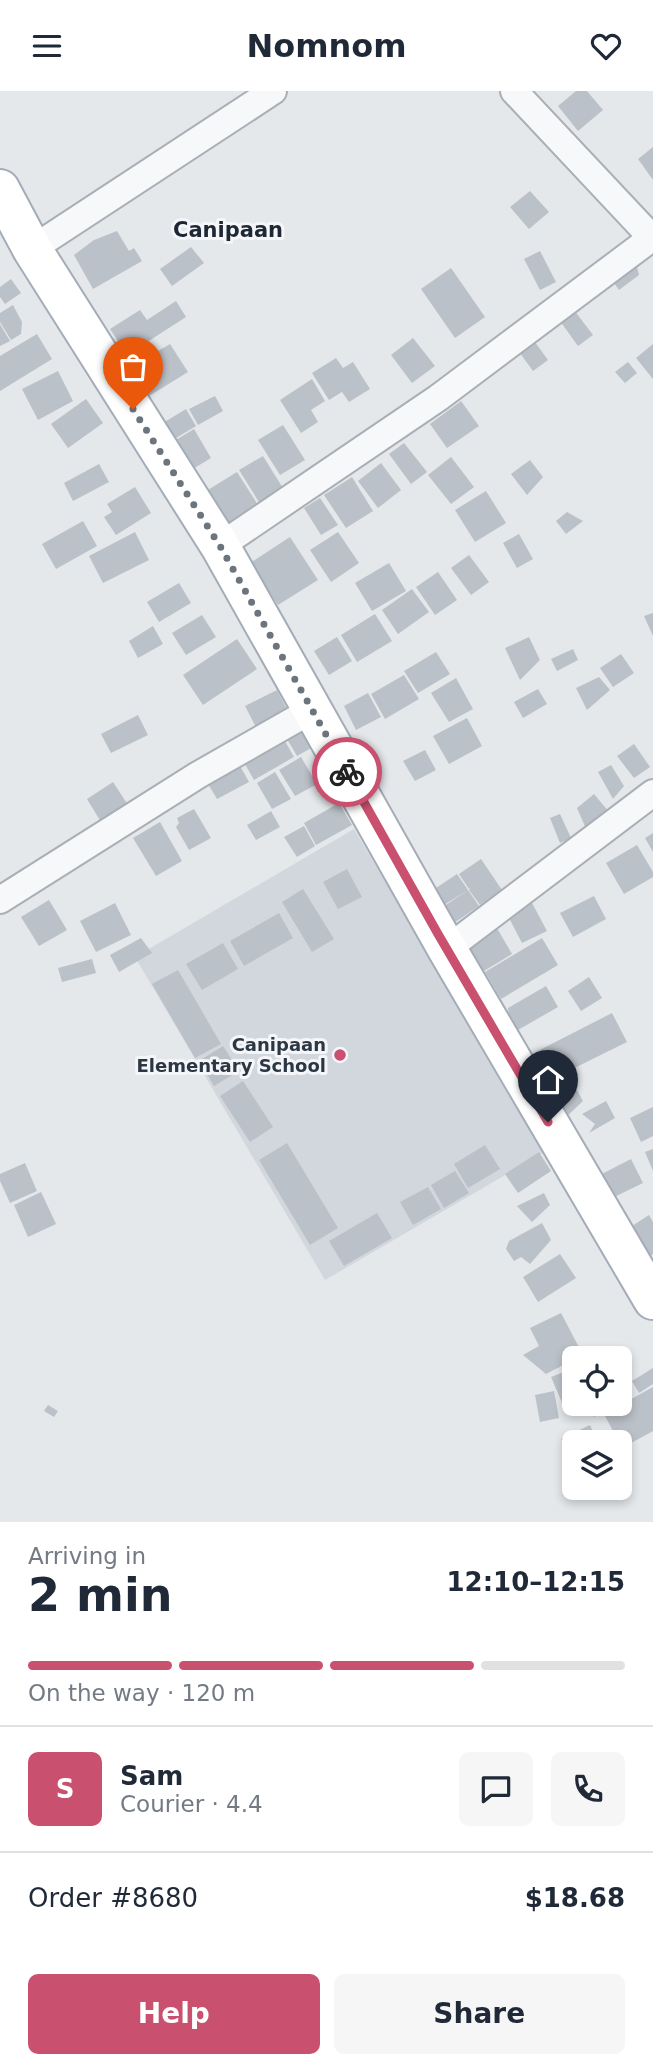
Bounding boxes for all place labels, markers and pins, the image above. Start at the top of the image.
pin [103,337,163,409]
place label: Canipaan Elementary School [137,1034,326,1076]
marker: Canipaan Elementary School [332,1047,348,1063]
pin [518,1050,578,1122]

